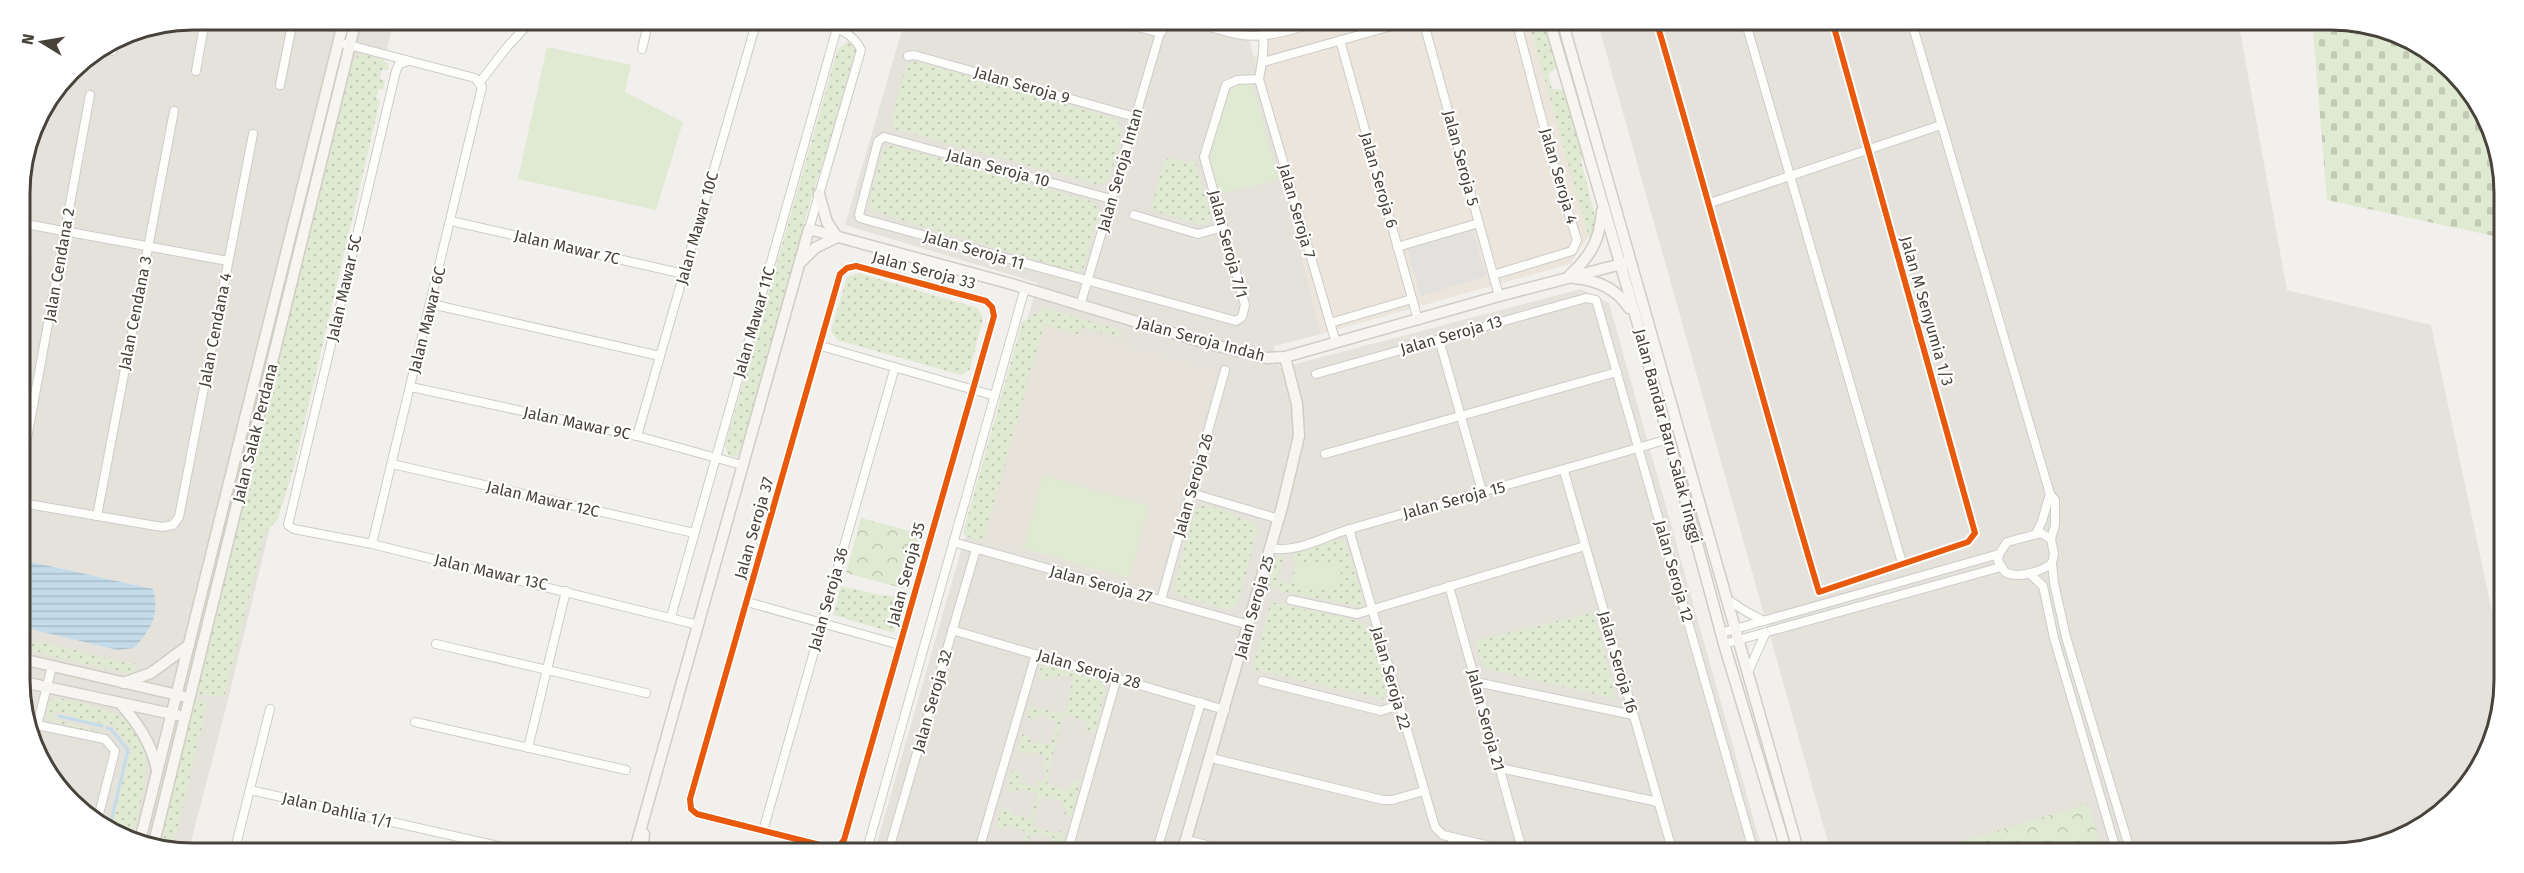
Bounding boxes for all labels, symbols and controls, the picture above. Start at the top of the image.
north arrow [12,12,72,72]
text: N [17,32,38,46]
street label: Jalan Seroja 9 [972,62,1072,108]
street label: Jalan Seroja Intan [1093,106,1147,234]
street label: Jalan Seroja 5 [1439,108,1483,208]
street label: Jalan Seroja 4 [1536,126,1582,227]
street label: Jalan Seroja 6 [1356,130,1402,230]
street label: Jalan Seroja 10 [944,145,1052,191]
street label: Jalan Seroja 7 [1274,162,1320,260]
street label: Jalan Mawar 10C [672,169,722,287]
street label: Jalan Seroja 7/1 [1204,188,1252,300]
street label: Jalan Cendana 2 [40,206,78,324]
street label: Jalan Mawar 7C [512,226,622,268]
street label: Jalan Seroja 11 [921,227,1027,273]
street label: Jalan Mawar 5C [323,233,366,343]
street label: Jalan M Senyumia 1/3 [1897,234,1957,388]
street label: Jalan Seroja 33 [870,247,978,293]
street label: Jalan Cendana 3 [115,254,155,372]
street label: Jalan Mawar 11C [729,264,779,380]
street label: Jalan Mawar 6C [405,265,449,375]
street label: Jalan Cendana 4 [195,271,236,389]
street label: Jalan Seroja 13 [1398,311,1504,359]
street label: Jalan Seroja Indah [1135,313,1267,365]
street label: Jalan Bandar Baru Salak Tinggi [1630,327,1706,545]
street label: Jalan Salak Perdana [228,361,282,505]
street label: Jalan Mawar 9C [522,402,632,444]
street label: Jalan Seroja 26 [1169,431,1217,539]
street label: Jalan Seroja 37 [730,475,778,581]
street label: Jalan Mawar 12C [485,477,601,521]
street label: Jalan Seroja 15 [1401,477,1507,523]
street label: Jalan Seroja 12 [1650,518,1698,624]
street label: Jalan Seroja 35 [883,520,929,628]
street label: Jalan Seroja 36 [804,545,852,653]
street label: Jalan Mawar 13C [432,550,550,594]
street label: Jalan Seroja 25 [1230,553,1278,661]
street label: Jalan Seroja 27 [1048,561,1154,607]
street label: Jalan Seroja 16 [1594,609,1642,715]
street label: Jalan Seroja 22 [1367,624,1415,732]
street label: Jalan Seroja 28 [1035,645,1143,693]
street label: Jalan Seroja 32 [908,647,956,755]
street label: Jalan Seroja 21 [1463,667,1509,773]
street label: Jalan Dahlia 1/1 [280,788,394,832]

